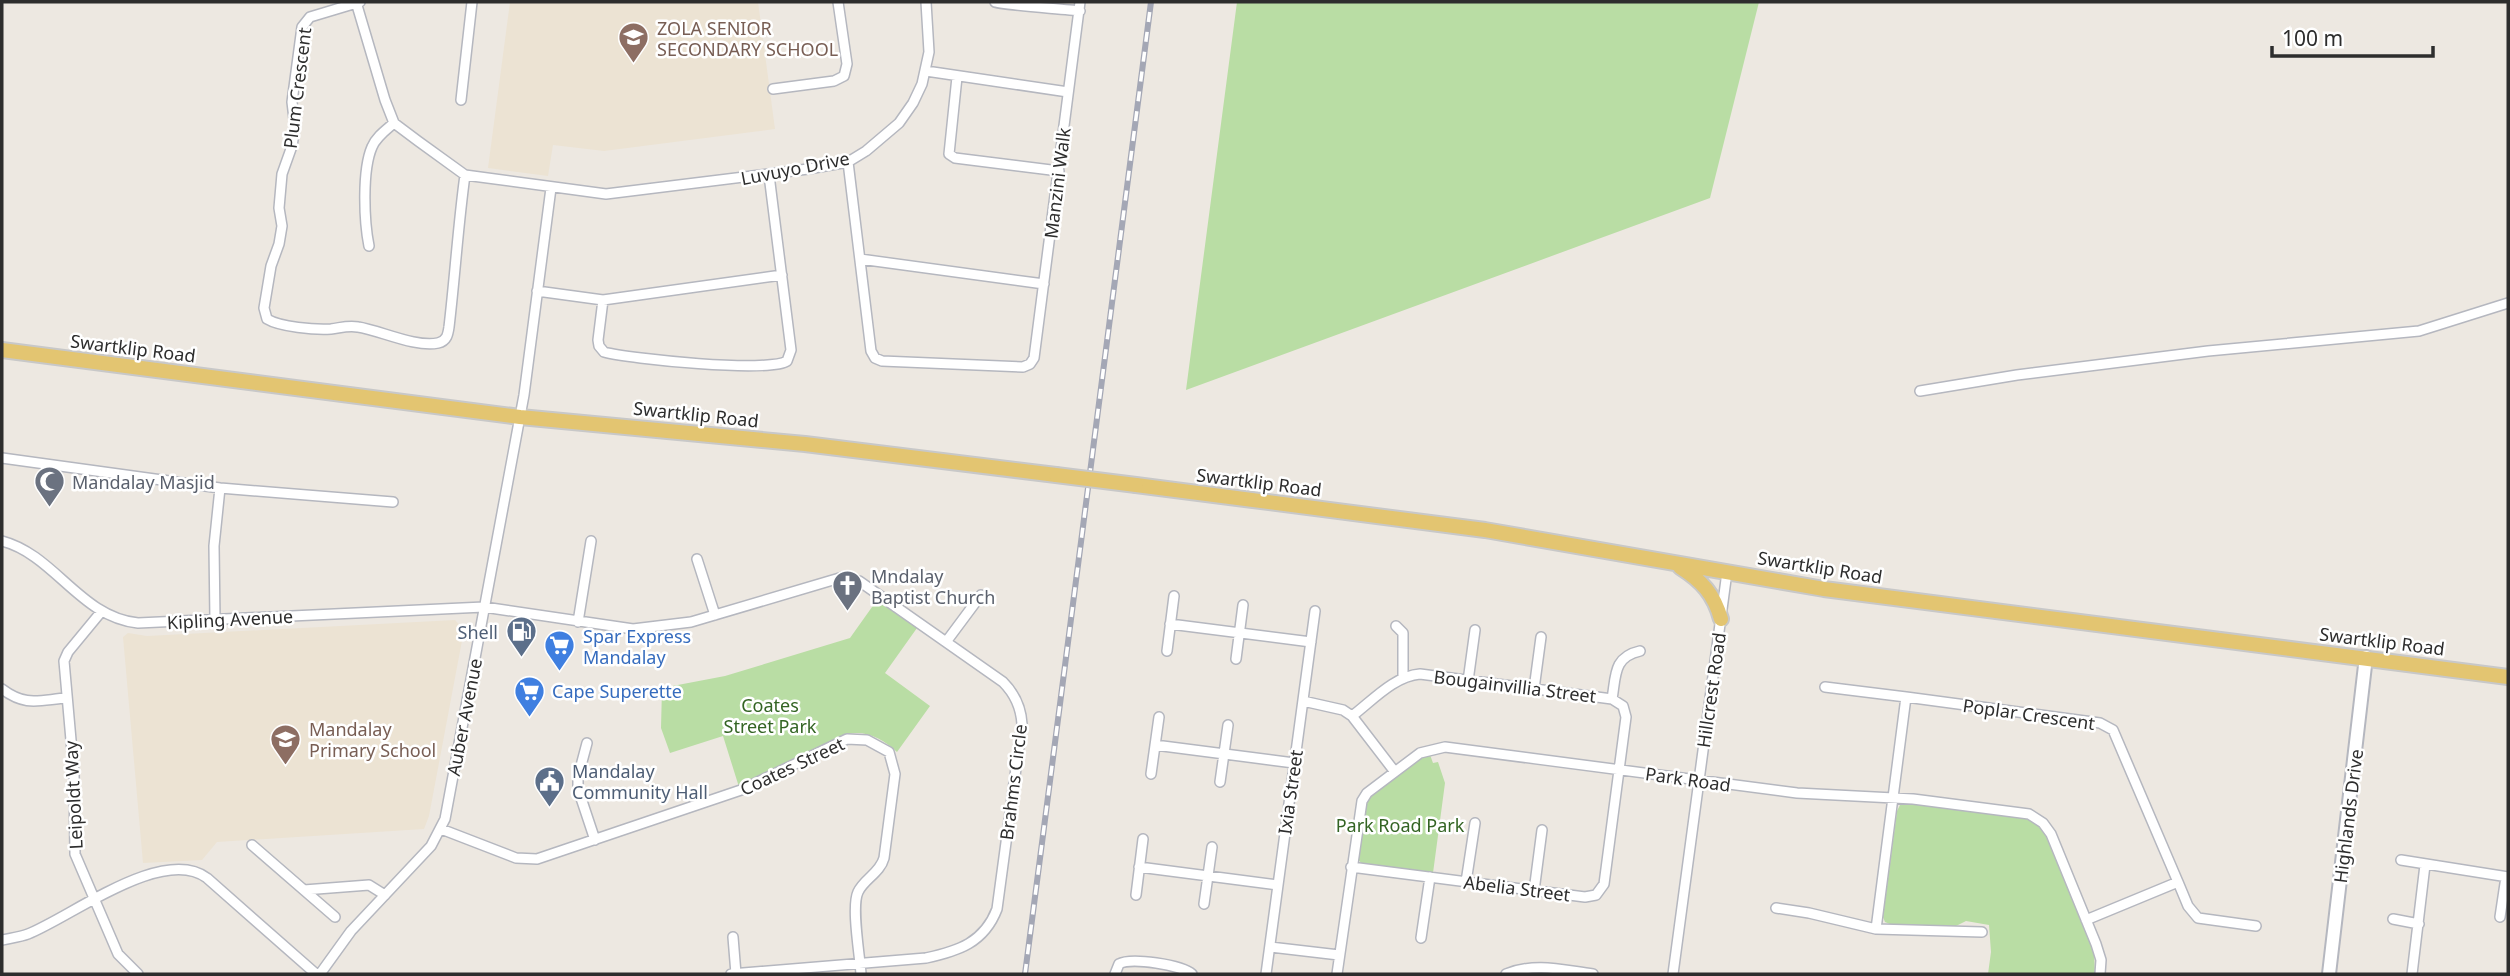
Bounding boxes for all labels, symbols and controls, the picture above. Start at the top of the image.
scale bar [2272,14,2433,58]
place label: ZOLA SENIOR SECONDARY SCHOOL [657,16,838,61]
school or university icon: ZOLA SENIOR SECONDARY SCHOOL [617,21,651,65]
text: 100 m [2282,24,2343,52]
street label: Plum Crescent [278,26,316,150]
street label: Manzini Walk [1038,126,1076,240]
street label: Luvuyo Drive [739,146,851,190]
street label: Swartklip Road [69,328,197,368]
street label: Swartklip Road [632,395,760,433]
street label: Swartklip Road [1195,462,1323,502]
mosque icon: Mandalay Masjid [32,465,66,509]
place label: Mandalay Masjid [72,470,215,494]
street label: Swartklip Road [1756,545,1884,589]
place label: Mndalay Baptist Church [871,564,995,609]
church icon: Mndalay Baptist Church [831,569,865,613]
street label: Kipling Avenue [166,604,294,634]
fuel station icon: Shell [504,615,538,659]
place label: Shell [458,620,498,644]
street label: Swartklip Road [2318,621,2446,661]
place label: Spar Express Mandalay [583,624,691,669]
supermarket icon: Spar Express Mandalay [543,629,577,673]
street label: Hillcrest Road [1691,631,1731,749]
street label: Auber Avenue [441,656,487,778]
street label: Bougainvillia Street [1432,664,1598,708]
supermarket icon: Cape Superette [512,674,546,718]
place label: Cape Superette [552,679,682,703]
park label: Coates Street Park [724,693,817,738]
street label: Poplar Crescent [1961,693,2097,735]
place label: Mandalay Primary School [309,717,436,762]
school or university icon: Mandalay Primary School [269,722,303,766]
street label: Brahms Circle [994,723,1032,841]
street label: Coates Street [736,731,849,801]
street label: Leipoldt Way [58,739,88,850]
street label: Ixia Street [1272,748,1308,836]
street label: Highlands Drive [2328,748,2368,884]
place label: Mandalay Community Hall [572,759,708,804]
street label: Park Road [1644,761,1732,797]
public building icon: Mandalay Community Hall [532,764,566,808]
park label: Park Road Park [1336,813,1465,837]
street label: Abelia Street [1462,870,1572,906]

